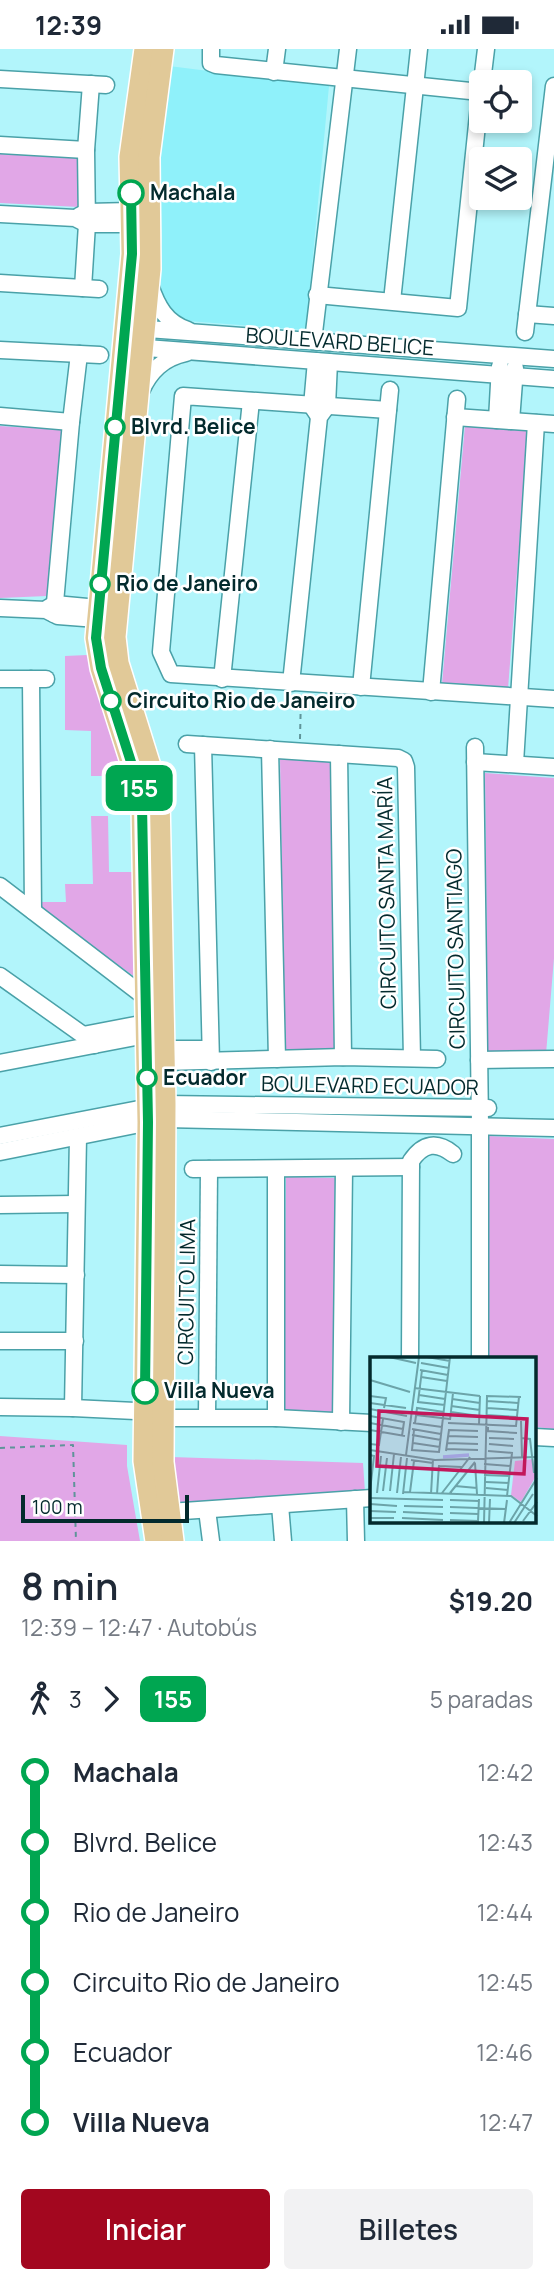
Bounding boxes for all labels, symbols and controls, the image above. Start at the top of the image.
text: 12:39 [35,7,102,43]
map controls [469,70,532,210]
button: locate [469,70,532,133]
button: layers [469,147,532,210]
place label: Machala [150,178,235,206]
marker: Machala [118,180,144,206]
street label: BOULEVARD BELICE [245,320,435,362]
place label: Blvrd. Belice [131,412,256,440]
marker: Blvrd. Belice [105,417,125,437]
place label: Rio de Janeiro [116,569,258,597]
marker: Rio de Janeiro [90,574,110,594]
place label: Circuito Rio de Janeiro [127,686,355,714]
marker: Circuito Rio de Janeiro [101,691,121,711]
line badge: 155 [99,765,179,811]
text: 155 [120,771,158,804]
street label: CIRCUITO SANTA MARÍA [370,777,402,1009]
street label: CIRCUITO SANTIAGO [439,849,471,1049]
place label: Ecuador [163,1063,247,1091]
marker: Ecuador [137,1068,157,1088]
street label: BOULEVARD ECUADOR [261,1069,479,1101]
street label: CIRCUITO LIMA [171,1219,201,1365]
inset map [370,1357,536,1524]
place label: Villa Nueva [164,1376,275,1404]
marker: Villa Nueva [132,1378,158,1404]
scale bar [21,1492,189,1524]
text: 100 m [32,1494,83,1520]
text: 8 min [21,1559,118,1611]
text: $19.20 [449,1583,533,1619]
text: 12:39 – 12:47 · Autobús [21,1611,257,1643]
icon: walk [21,1680,59,1718]
icon: forward [92,1680,130,1718]
text: 155 [154,1682,192,1715]
text: 3 [69,1683,82,1715]
text: 5 paradas [430,1683,533,1715]
text: Machala [73,1754,179,1790]
text: 12:42 [477,1756,533,1788]
text: Blvrd. Belice [73,1824,217,1860]
text: 12:43 [478,1826,533,1858]
text: Rio de Janeiro [73,1894,239,1930]
text: 12:44 [477,1896,533,1928]
text: Circuito Rio de Janeiro [73,1964,340,2000]
text: 12:45 [477,1966,533,1998]
text: Ecuador [73,2034,172,2070]
text: 12:46 [476,2036,533,2068]
text: Villa Nueva [73,2104,210,2140]
text: 12:47 [479,2106,533,2138]
button: Iniciar [21,2189,270,2269]
button: Billetes [284,2189,533,2269]

